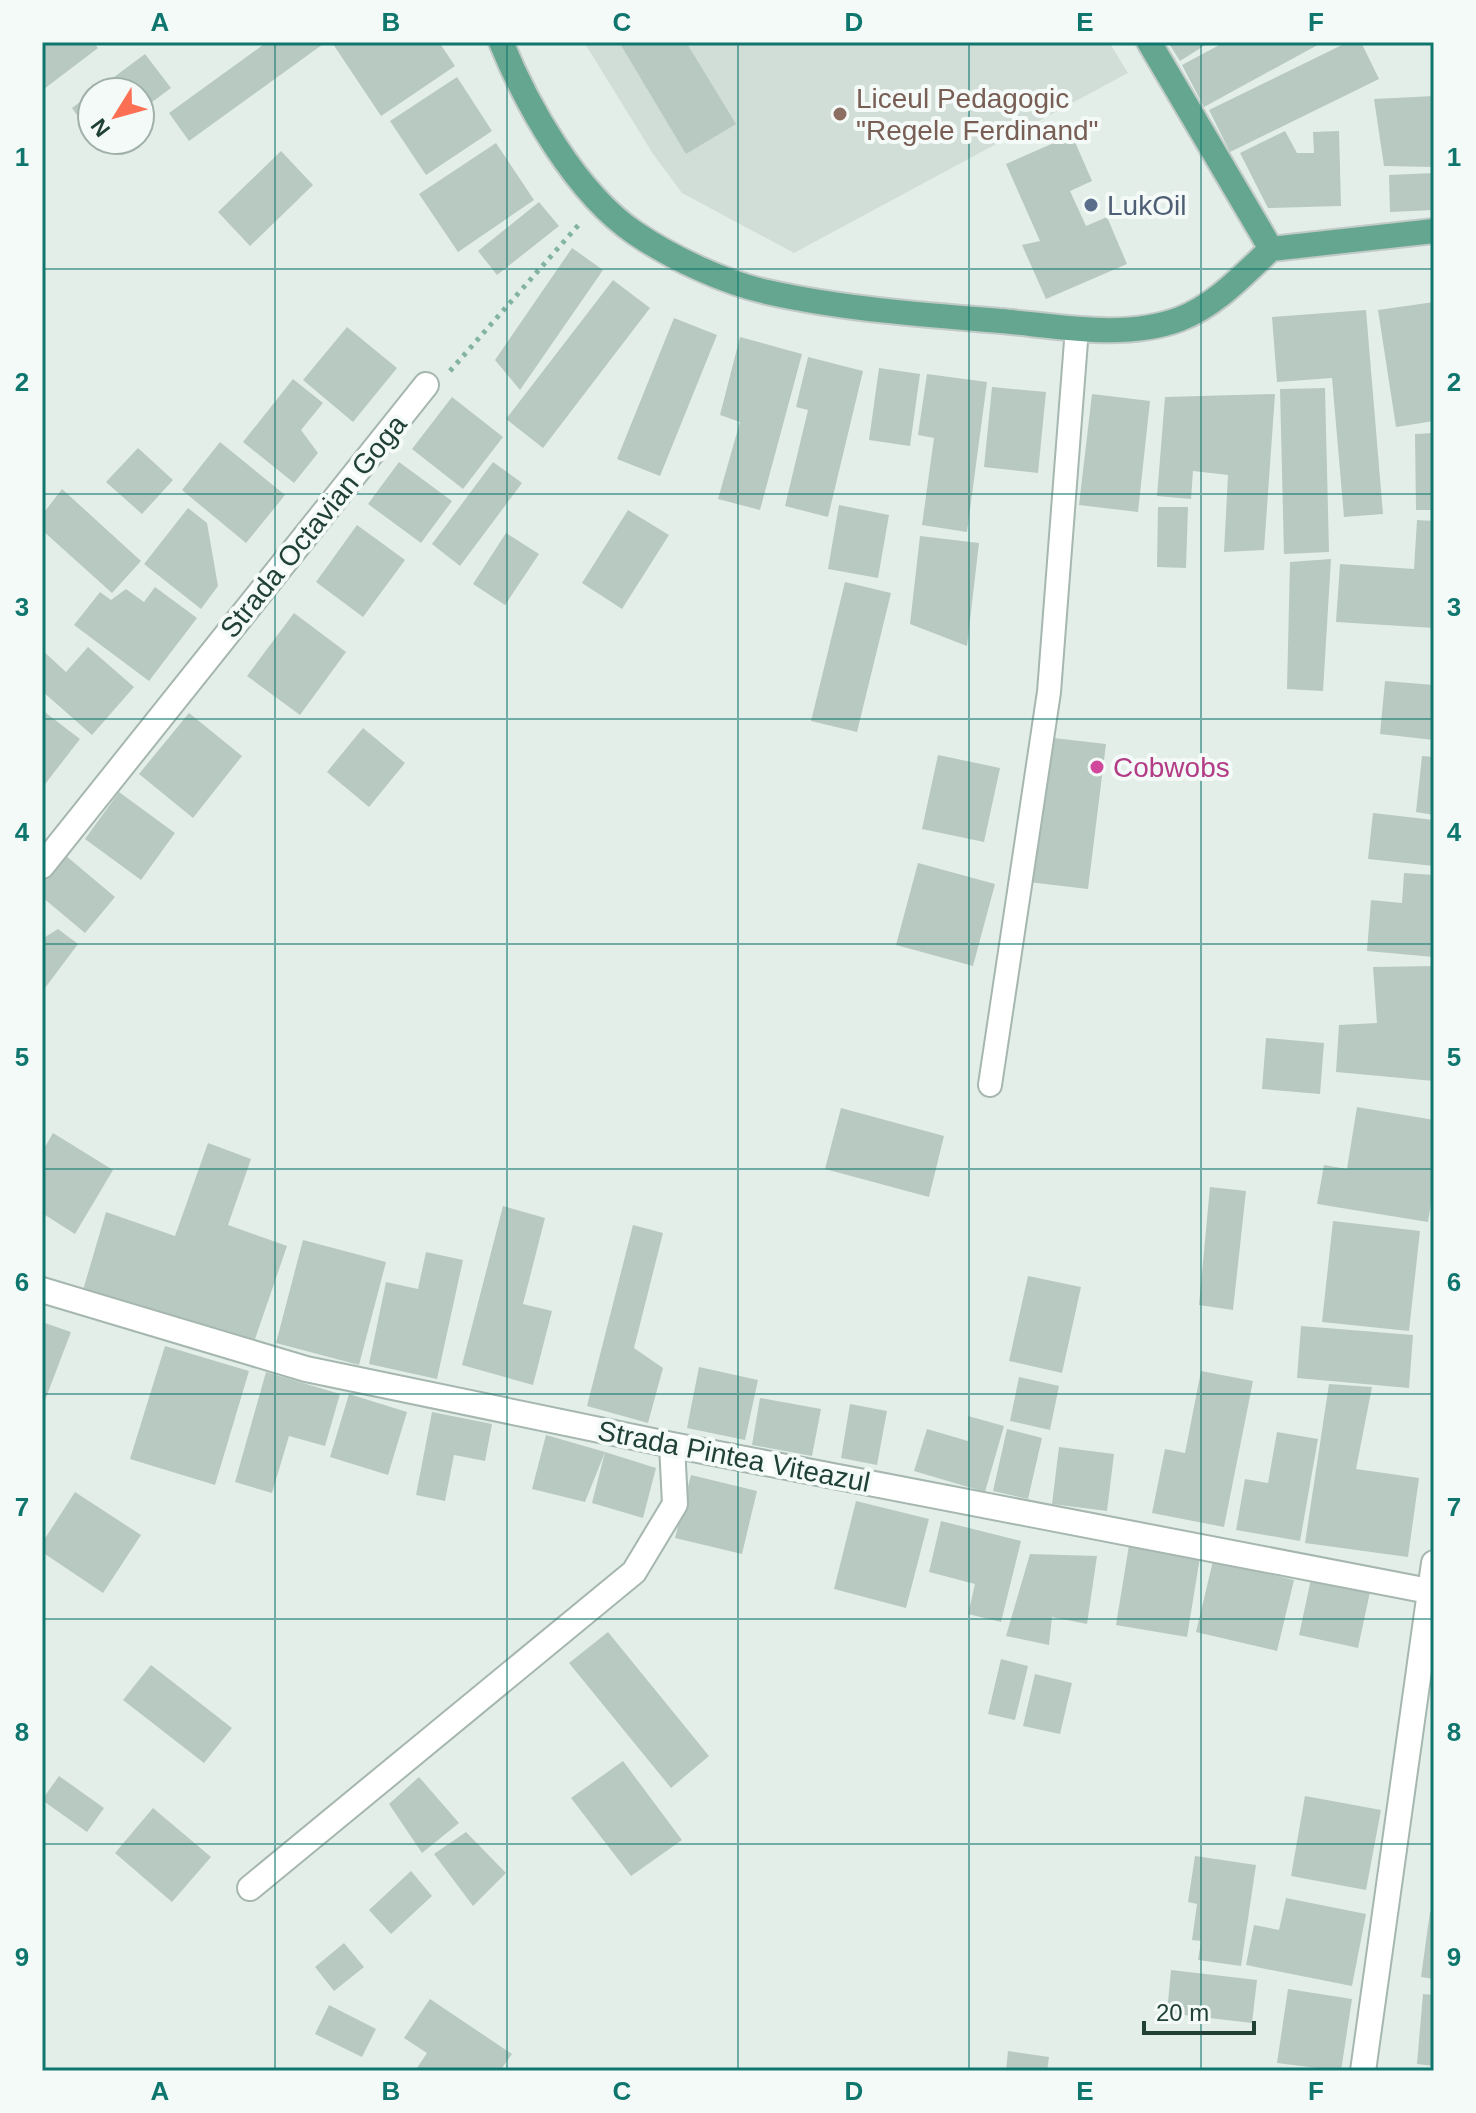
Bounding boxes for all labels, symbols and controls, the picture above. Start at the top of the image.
text: A [151,7,170,37]
text: B [382,7,400,37]
text: C [613,7,632,37]
text: D [845,7,863,37]
text: E [1076,7,1094,37]
text: F [1308,7,1324,37]
north arrow [76,76,156,156]
place label: Liceul Pedagogic "Regele Ferdinand" [856,83,1098,146]
marker: Liceul Pedagogic "Regele Ferdinand" [831,105,849,123]
text: N [86,114,115,142]
text: 1 [15,142,29,172]
text: 1 [1447,142,1461,172]
place label: LukOil [1107,190,1186,221]
marker: LukOil [1082,196,1100,214]
text: 2 [15,367,29,397]
text: 2 [1447,367,1461,397]
street label: Strada Octavian Goga [214,409,413,644]
text: 3 [15,592,29,622]
text: 3 [1447,592,1461,622]
place label: Cobwobs [1113,752,1230,783]
marker: Cobwobs [1088,758,1106,776]
text: 4 [15,817,30,847]
text: 4 [1447,817,1462,847]
text: 5 [15,1042,29,1072]
text: 5 [1447,1042,1461,1072]
text: 6 [15,1267,29,1297]
text: 6 [1447,1267,1461,1297]
street label: Strada Pintea Viteazul [595,1415,873,1498]
text: 7 [15,1492,29,1522]
text: 7 [1447,1492,1461,1522]
text: 8 [15,1717,29,1747]
text: 8 [1447,1717,1461,1747]
text: 9 [15,1942,29,1972]
text: 9 [1447,1942,1461,1972]
scale bar [1144,1985,1254,2035]
text: 20 m [1156,1999,1209,2026]
text: A [151,2076,170,2106]
text: B [382,2076,400,2106]
text: C [613,2076,632,2106]
text: D [845,2076,863,2106]
text: E [1076,2076,1094,2106]
text: F [1308,2076,1324,2106]

